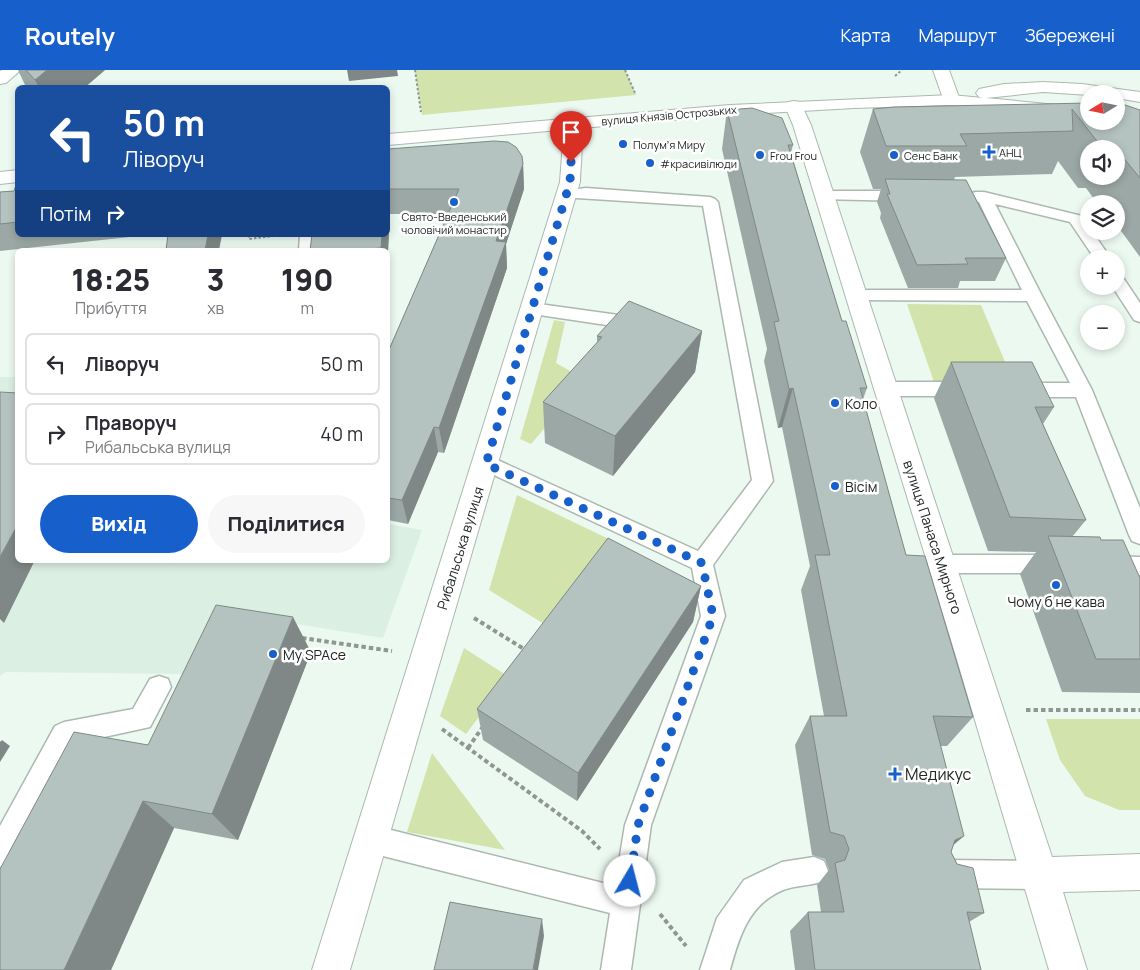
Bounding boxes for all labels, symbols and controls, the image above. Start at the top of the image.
text: Routely [25,19,115,52]
text: Карта [840,23,890,47]
text: Маршрут [918,23,997,47]
text: Збережені [1025,23,1115,47]
north arrow [1080,85,1125,130]
map controls [1080,85,1125,350]
text: 50 m [123,99,205,147]
street label: вулиця Князів Острозьких [601,102,737,128]
icon: left [40,105,105,170]
pin [550,111,592,162]
icon: arrive [557,118,585,146]
place label: Полумʼя Миру [633,137,705,152]
marker: Полумʼя Миру [617,138,629,150]
button: sound [1080,140,1125,185]
text: Ліворуч [123,144,204,174]
place label: АНЦ [999,145,1021,160]
marker: АНЦ [983,146,995,158]
place label: Frou Frou [770,148,817,163]
place label: Сенс Банк [904,148,958,163]
marker: Frou Frou [754,149,766,161]
marker: Сенс Банк [888,149,900,161]
place label: #красивілюди [660,156,737,171]
marker: #красивілюди [644,157,656,169]
button: layers [1080,195,1125,240]
marker: Свято-Введенський чоловічий монастир [448,196,460,208]
icon: right [101,200,129,228]
text: Потім [40,201,91,227]
place label: Свято-Введенський чоловічий монастир [401,209,507,237]
button: + [1080,250,1125,295]
text: 18:25 [71,259,150,300]
text: 3 [207,259,225,300]
text: 190 [281,259,334,300]
text: Прибуття [75,297,147,319]
text: хв [207,297,224,319]
text: m [300,297,314,319]
button: − [1080,305,1125,350]
icon: left [42,350,70,378]
text: Ліворуч [85,351,159,377]
text: 50 m [321,351,363,377]
place label: Коло [845,394,877,413]
marker: Коло [829,397,841,409]
text: Праворуч [85,410,177,436]
icon: right [42,420,70,448]
text: 40 m [320,421,363,447]
text: Рибальська вулиця [85,436,231,458]
street label: вулиця Панаса Мирного [899,458,967,616]
place label: Вісім [845,477,877,496]
marker: Вісім [829,480,841,492]
street label: Рибальська вулиця [432,484,488,612]
button: Вихід [40,495,198,553]
button: Поділитися [208,495,365,553]
marker: Чому б не кава [1050,579,1062,591]
place label: Чому б не кава [1007,592,1105,611]
place label: My SPAce [283,645,346,664]
marker: My SPAce [267,648,279,660]
place label: Медикус [905,763,972,785]
marker: Медикус [889,768,901,780]
position arrow [603,854,655,906]

